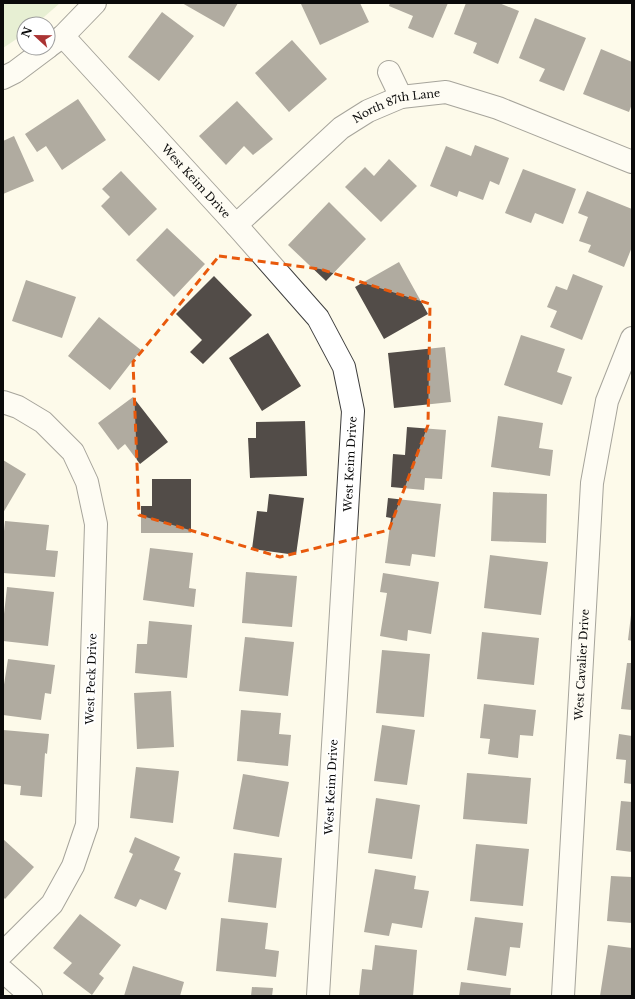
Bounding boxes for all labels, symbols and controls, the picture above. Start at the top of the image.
north arrow [16,16,56,56]
text: N [18,24,35,40]
street label: North 87th Lane [350,86,441,126]
street label: West Keim Drive [158,141,233,221]
street label: West Keim Drive [340,416,359,513]
street label: West Cavalier Drive [572,609,592,722]
street label: West Peck Drive [82,633,100,726]
street label: West Keim Drive [321,739,340,836]

